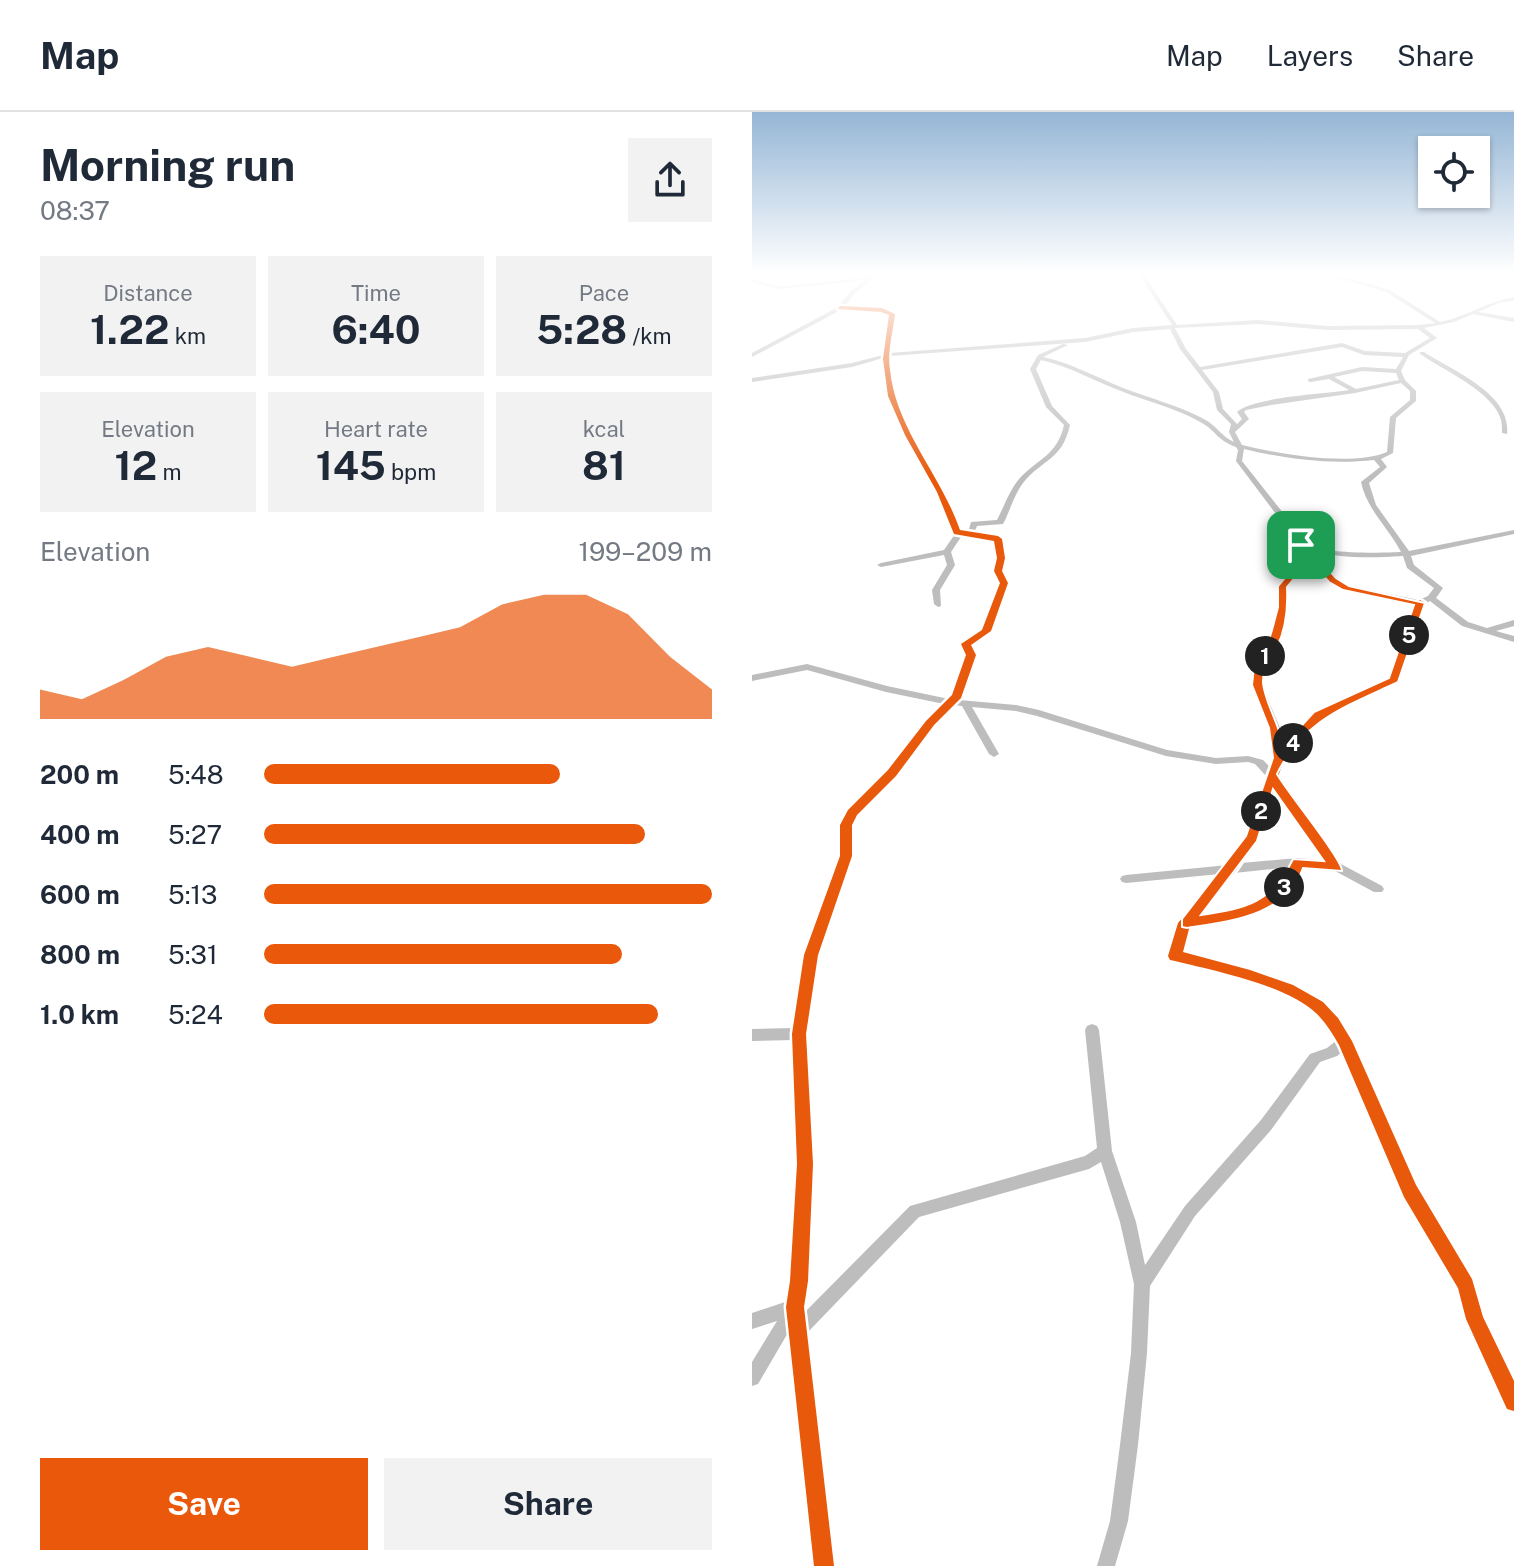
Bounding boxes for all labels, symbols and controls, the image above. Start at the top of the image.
text: Map [40,33,119,78]
text: Map [1166,39,1223,72]
text: Layers [1267,39,1353,72]
text: Share [1397,39,1474,72]
map controls [1418,136,1490,208]
button: locate [1418,136,1490,208]
button: share [628,138,712,222]
text: Morning run [40,139,295,191]
text: 08:37 [40,195,110,226]
text: Distance [103,280,193,306]
text: Time [351,280,401,306]
text: Pace [579,280,629,306]
text: 1.22 [90,306,169,353]
text: 6:40 [331,306,421,353]
text: 5:28 [536,306,627,353]
text: km [169,323,206,349]
text: /km [627,323,672,349]
text: Elevation [101,416,195,442]
text: Heart rate [324,416,428,442]
text: kcal [583,416,625,442]
text: 12 [115,442,157,489]
text: 145 [316,442,386,489]
text: 81 [582,442,626,489]
text: m [157,459,181,485]
text: bpm [386,459,436,485]
pin [1267,511,1335,579]
icon: arrive [1279,523,1323,567]
text: Elevation [40,536,150,567]
text: 199–209 m [578,536,712,567]
pin: 5 [1389,615,1429,655]
text: 5 [1402,622,1416,648]
pin: 1 [1245,636,1285,676]
text: 1 [1260,643,1270,669]
pin: 4 [1273,723,1313,763]
text: 4 [1286,730,1300,756]
text: 200 m [40,759,119,790]
text: 5:48 [168,759,224,790]
pin: 2 [1241,791,1281,831]
text: 2 [1254,798,1268,824]
text: 400 m [40,819,120,850]
text: 5:27 [168,819,222,850]
pin: 3 [1264,867,1304,907]
text: 3 [1277,874,1291,900]
text: 600 m [40,879,120,910]
text: 5:13 [168,879,217,910]
text: 800 m [40,939,120,970]
text: 5:31 [168,939,217,970]
text: 1.0 km [40,999,119,1030]
text: 5:24 [168,999,223,1030]
button: Save [40,1458,368,1550]
button: Share [384,1458,712,1550]

